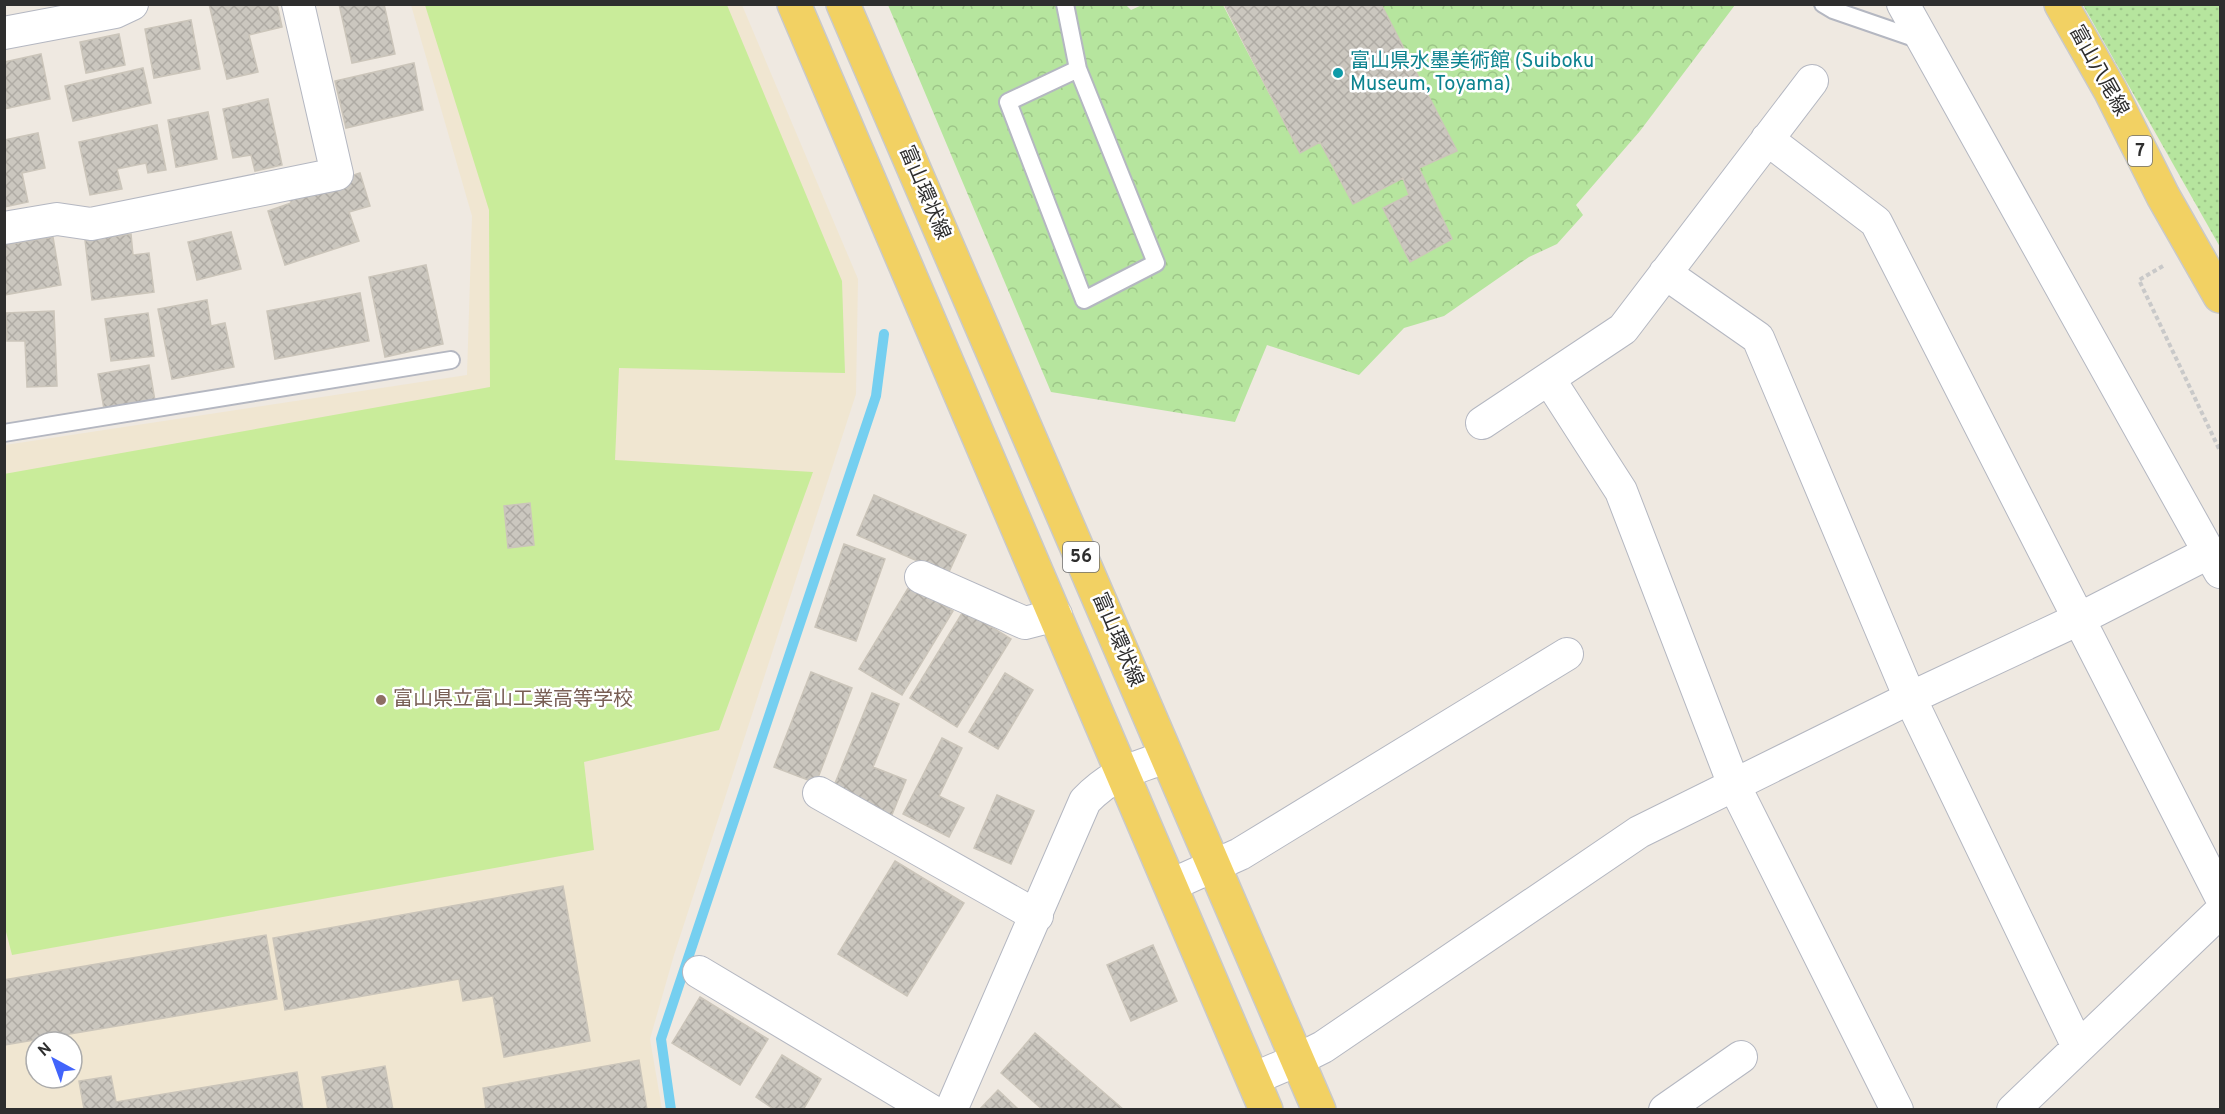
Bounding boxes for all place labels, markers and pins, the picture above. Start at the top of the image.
place label: 富山県水墨美術館 (Suiboku Museum, Toyama) [1350,49,1594,98]
marker: 富山県水墨美術館 (Suiboku Museum, Toyama) [1331,66,1345,80]
place label: 富山県立富山工業高等学校 [393,687,633,713]
marker: 富山県立富山工業高等学校 [374,693,388,707]

